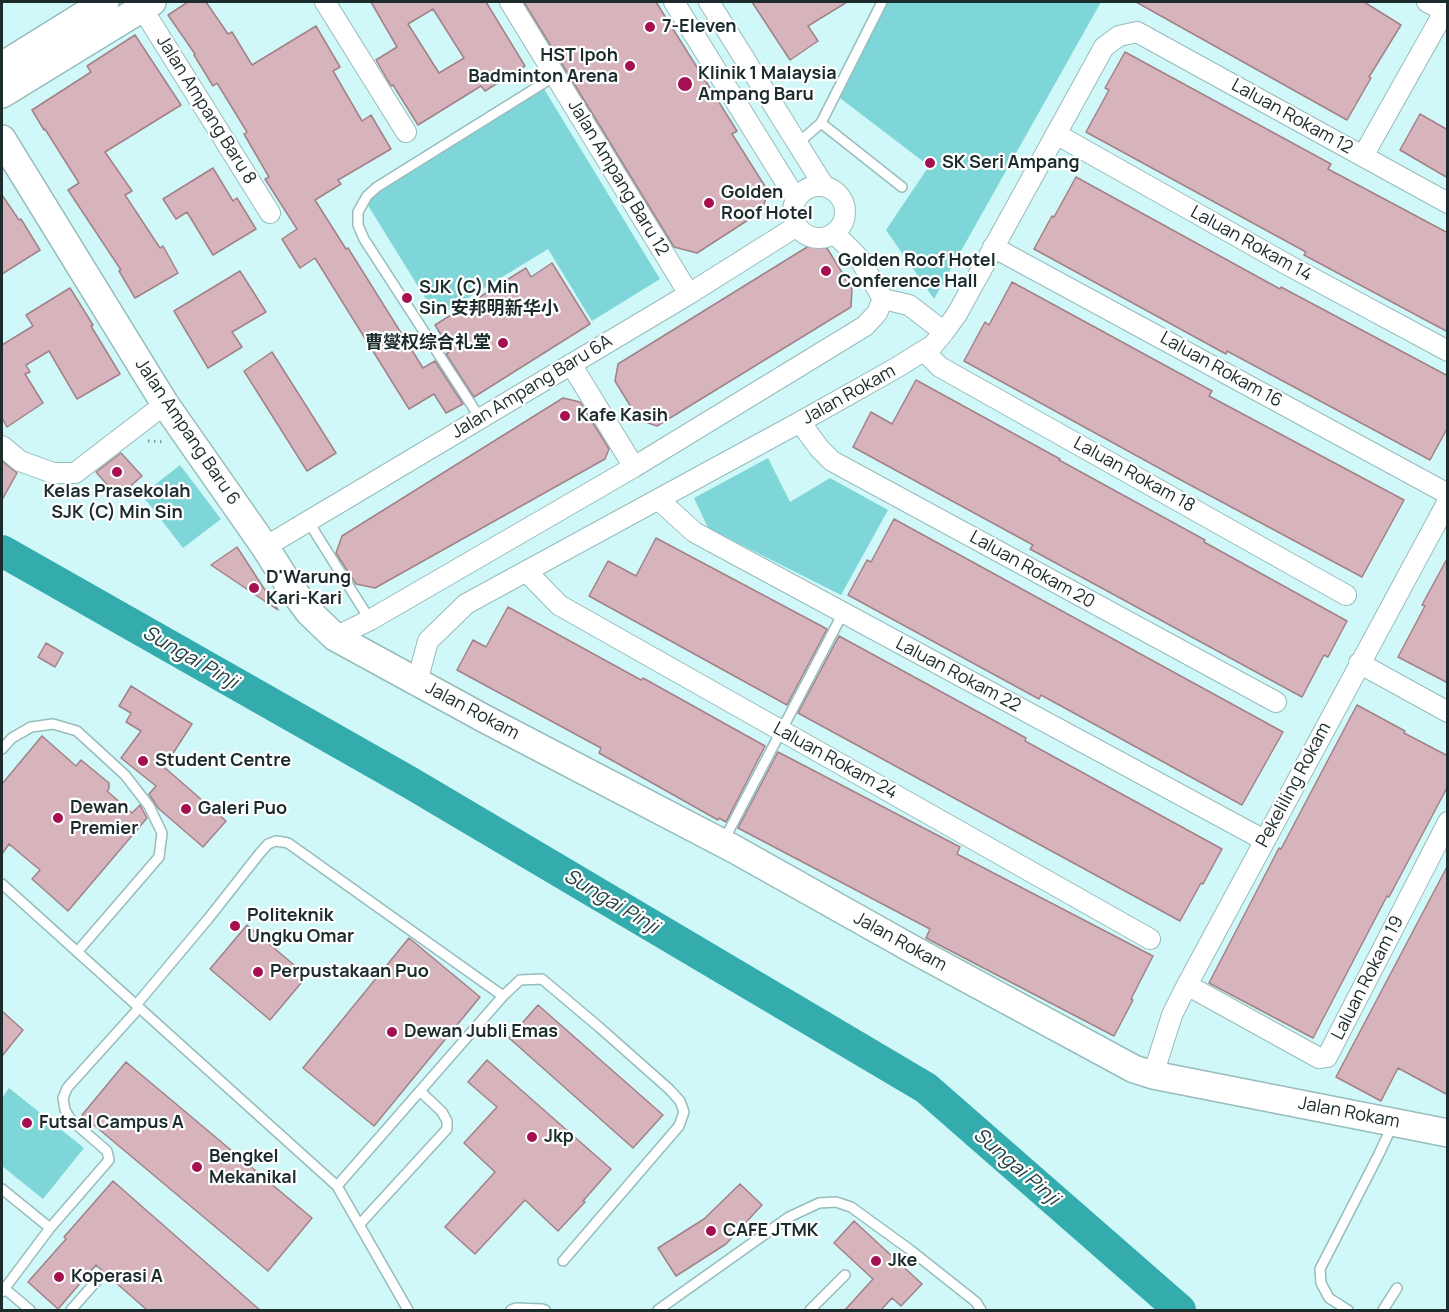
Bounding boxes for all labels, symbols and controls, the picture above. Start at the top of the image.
place label: 7-Eleven [662,16,737,38]
marker: 7-Eleven [643,20,657,34]
street label: Jalan Ampang Baru 8 [151,32,261,188]
place label: HST Ipoh Badminton Arena [468,45,618,88]
marker: HST Ipoh Badminton Arena [623,59,637,73]
place label: Klinik 1 Malaysia Ampang Baru [698,63,837,106]
marker: Klinik 1 Malaysia Ampang Baru [676,75,694,93]
street label: Laluan Rokam 12 [1228,75,1356,159]
street label: Jalan Ampang Baru 12 [563,96,673,260]
place label: SK Seri Ampang [942,152,1080,174]
marker: SK Seri Ampang [923,156,937,170]
place label: Golden Roof Hotel [721,182,813,224]
marker: Golden Roof Hotel [702,196,716,210]
street label: Laluan Rokam 14 [1186,202,1316,286]
place label: Golden Roof Hotel Conference Hall [838,250,996,292]
marker: Golden Roof Hotel Conference Hall [819,264,833,278]
place label: SJK (C) Min Sin 安邦明新华小 [419,277,559,320]
marker: SJK (C) Min Sin 安邦明新华小 [400,291,414,305]
street label: Laluan Rokam 16 [1156,328,1286,412]
street label: Jalan Ampang Baru 6A [448,330,616,444]
place label: 曹燮权综合礼堂 [365,332,491,354]
marker: 曹燮权综合礼堂 [496,336,510,350]
street label: Jalan Ampang Baru 6 [130,355,244,509]
street label: Jalan Rokam [799,361,899,429]
place label: Kafe Kasih [577,405,668,427]
marker: Kafe Kasih [558,409,572,423]
street label: Laluan Rokam 18 [1069,433,1199,517]
marker: Kelas Prasekolah SJK (C) Min Sin [110,465,124,479]
place label: Kelas Prasekolah SJK (C) Min Sin [43,481,191,524]
street label: Laluan Rokam 20 [966,527,1098,613]
place label: D'Warung Kari-Kari [266,567,351,610]
marker: D'Warung Kari-Kari [247,581,261,595]
water label: Sungai Pinji [138,621,242,695]
street label: Laluan Rokam 22 [892,633,1024,717]
street label: Jalan Rokam [421,677,523,745]
street label: Laluan Rokam 24 [769,718,901,804]
street label: Pekeliling Rokam [1252,719,1336,851]
place label: Student Centre [155,750,291,772]
marker: Student Centre [136,754,150,768]
place label: Dewan Premier [70,797,138,840]
place label: Galeri Puo [198,798,287,820]
marker: Galeri Puo [179,802,193,816]
marker: Dewan Premier [51,811,65,825]
water label: Sungai Pinji [559,864,663,940]
place label: Politeknik Ungku Omar [247,905,354,948]
street label: Jalan Rokam [850,908,950,976]
street label: Laluan Rokam 19 [1327,912,1409,1044]
marker: Politeknik Ungku Omar [228,919,242,933]
place label: Perpustakaan Puo [270,961,429,983]
marker: Perpustakaan Puo [251,965,265,979]
place label: Dewan Jubli Emas [404,1021,558,1043]
marker: Dewan Jubli Emas [385,1025,399,1039]
street label: Jalan Rokam [1296,1093,1402,1133]
place label: Futsal Campus A [39,1112,184,1134]
marker: Futsal Campus A [20,1116,34,1130]
water label: Sungai Pinji [968,1123,1064,1211]
place label: Jkp [544,1126,574,1148]
marker: Jkp [525,1130,539,1144]
place label: Bengkel Mekanikal [209,1146,297,1188]
marker: Bengkel Mekanikal [190,1160,204,1174]
place label: CAFE JTMK [723,1220,819,1242]
marker: CAFE JTMK [704,1224,718,1238]
place label: Jke [888,1250,917,1272]
marker: Jke [869,1254,883,1268]
place label: Koperasi A [71,1266,163,1288]
marker: Koperasi A [52,1270,66,1284]

